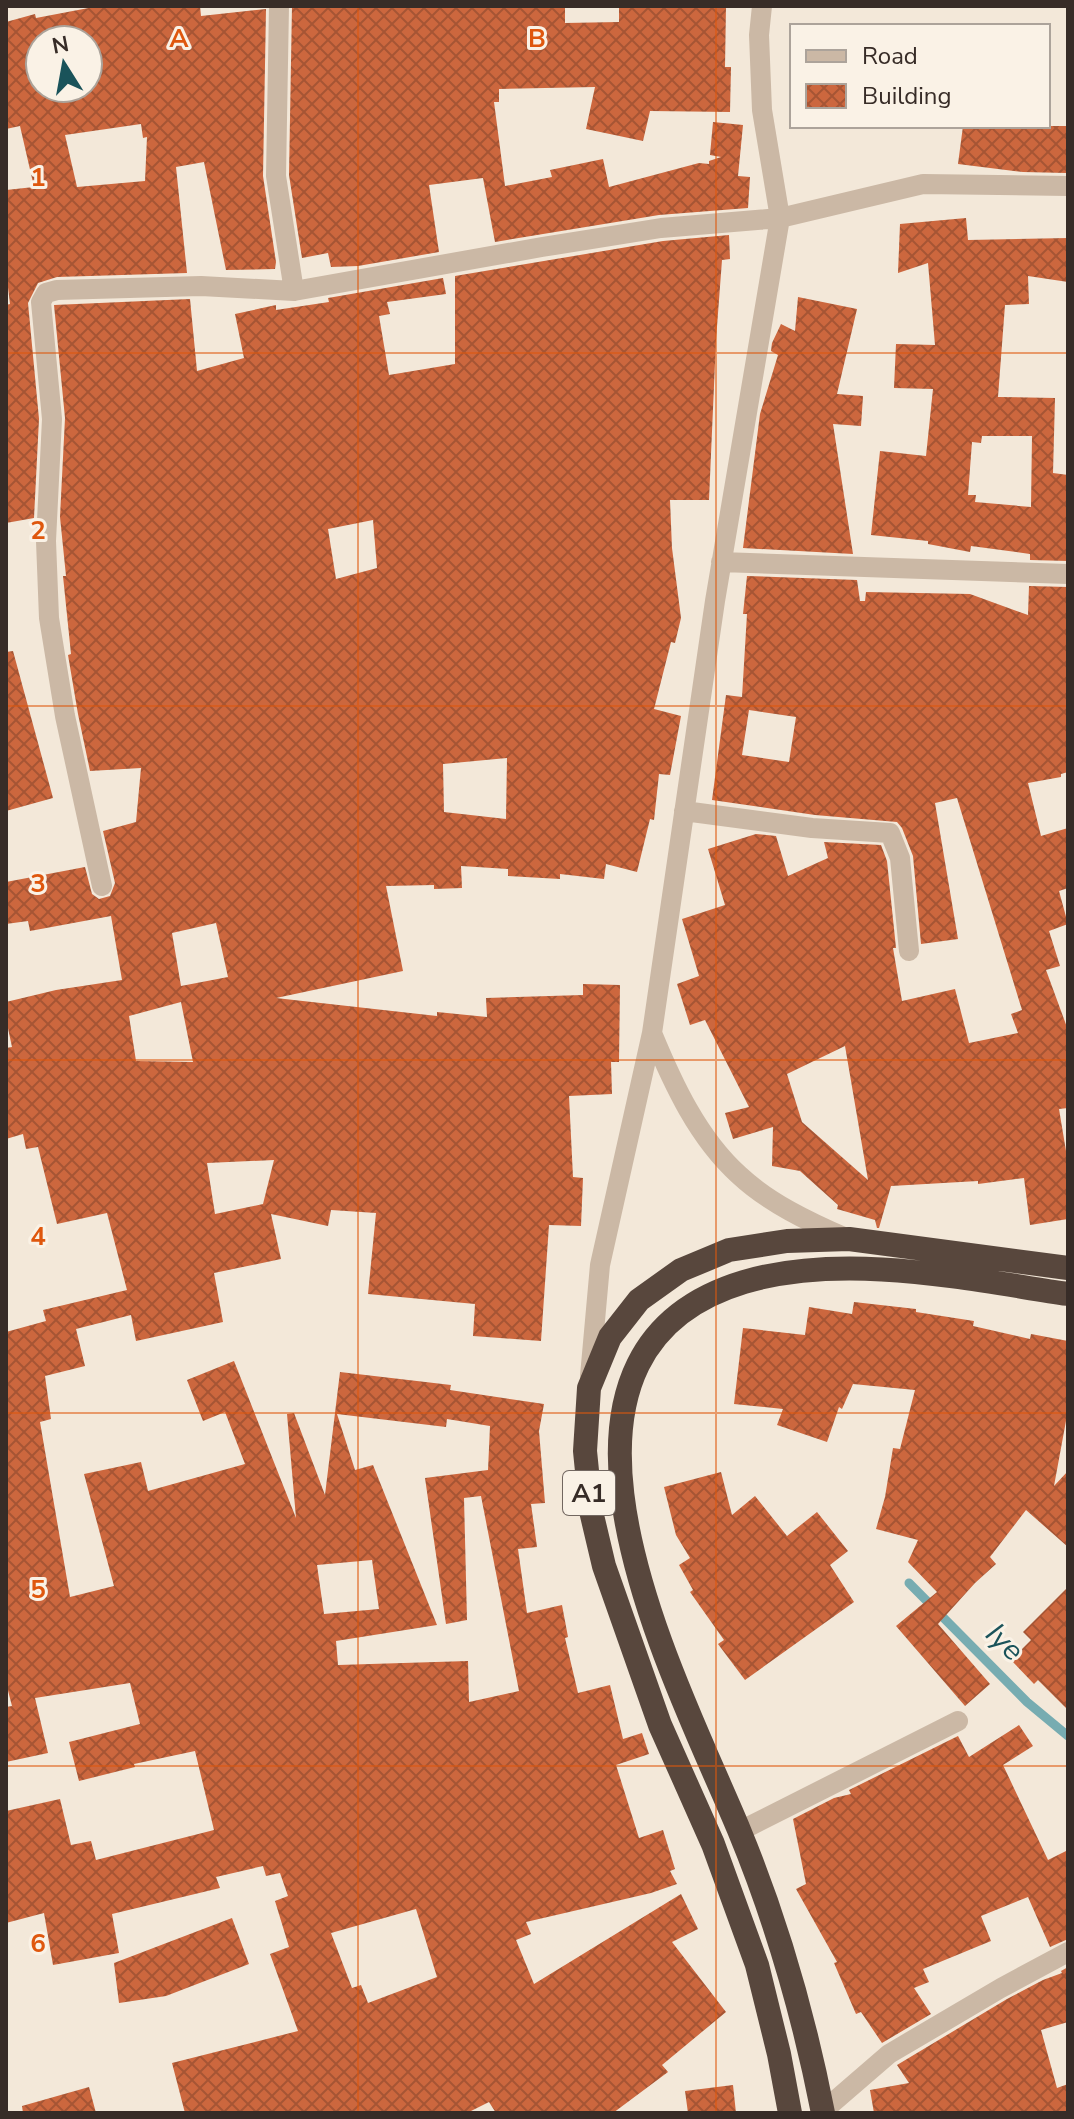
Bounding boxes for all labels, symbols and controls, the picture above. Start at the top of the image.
text: A [169,21,189,56]
text: B [528,21,546,56]
north arrow [24,24,104,104]
legend [790,24,1050,128]
text: N [49,29,71,62]
text: Road [862,40,918,72]
text: Building [862,80,952,112]
text: 1 [30,160,46,195]
text: 2 [30,513,46,548]
text: 3 [30,866,46,901]
text: 4 [30,1219,46,1254]
road number: A1 [563,1471,615,1515]
text: 5 [30,1572,46,1607]
water label: Iye [976,1614,1033,1671]
text: 6 [30,1926,46,1961]

